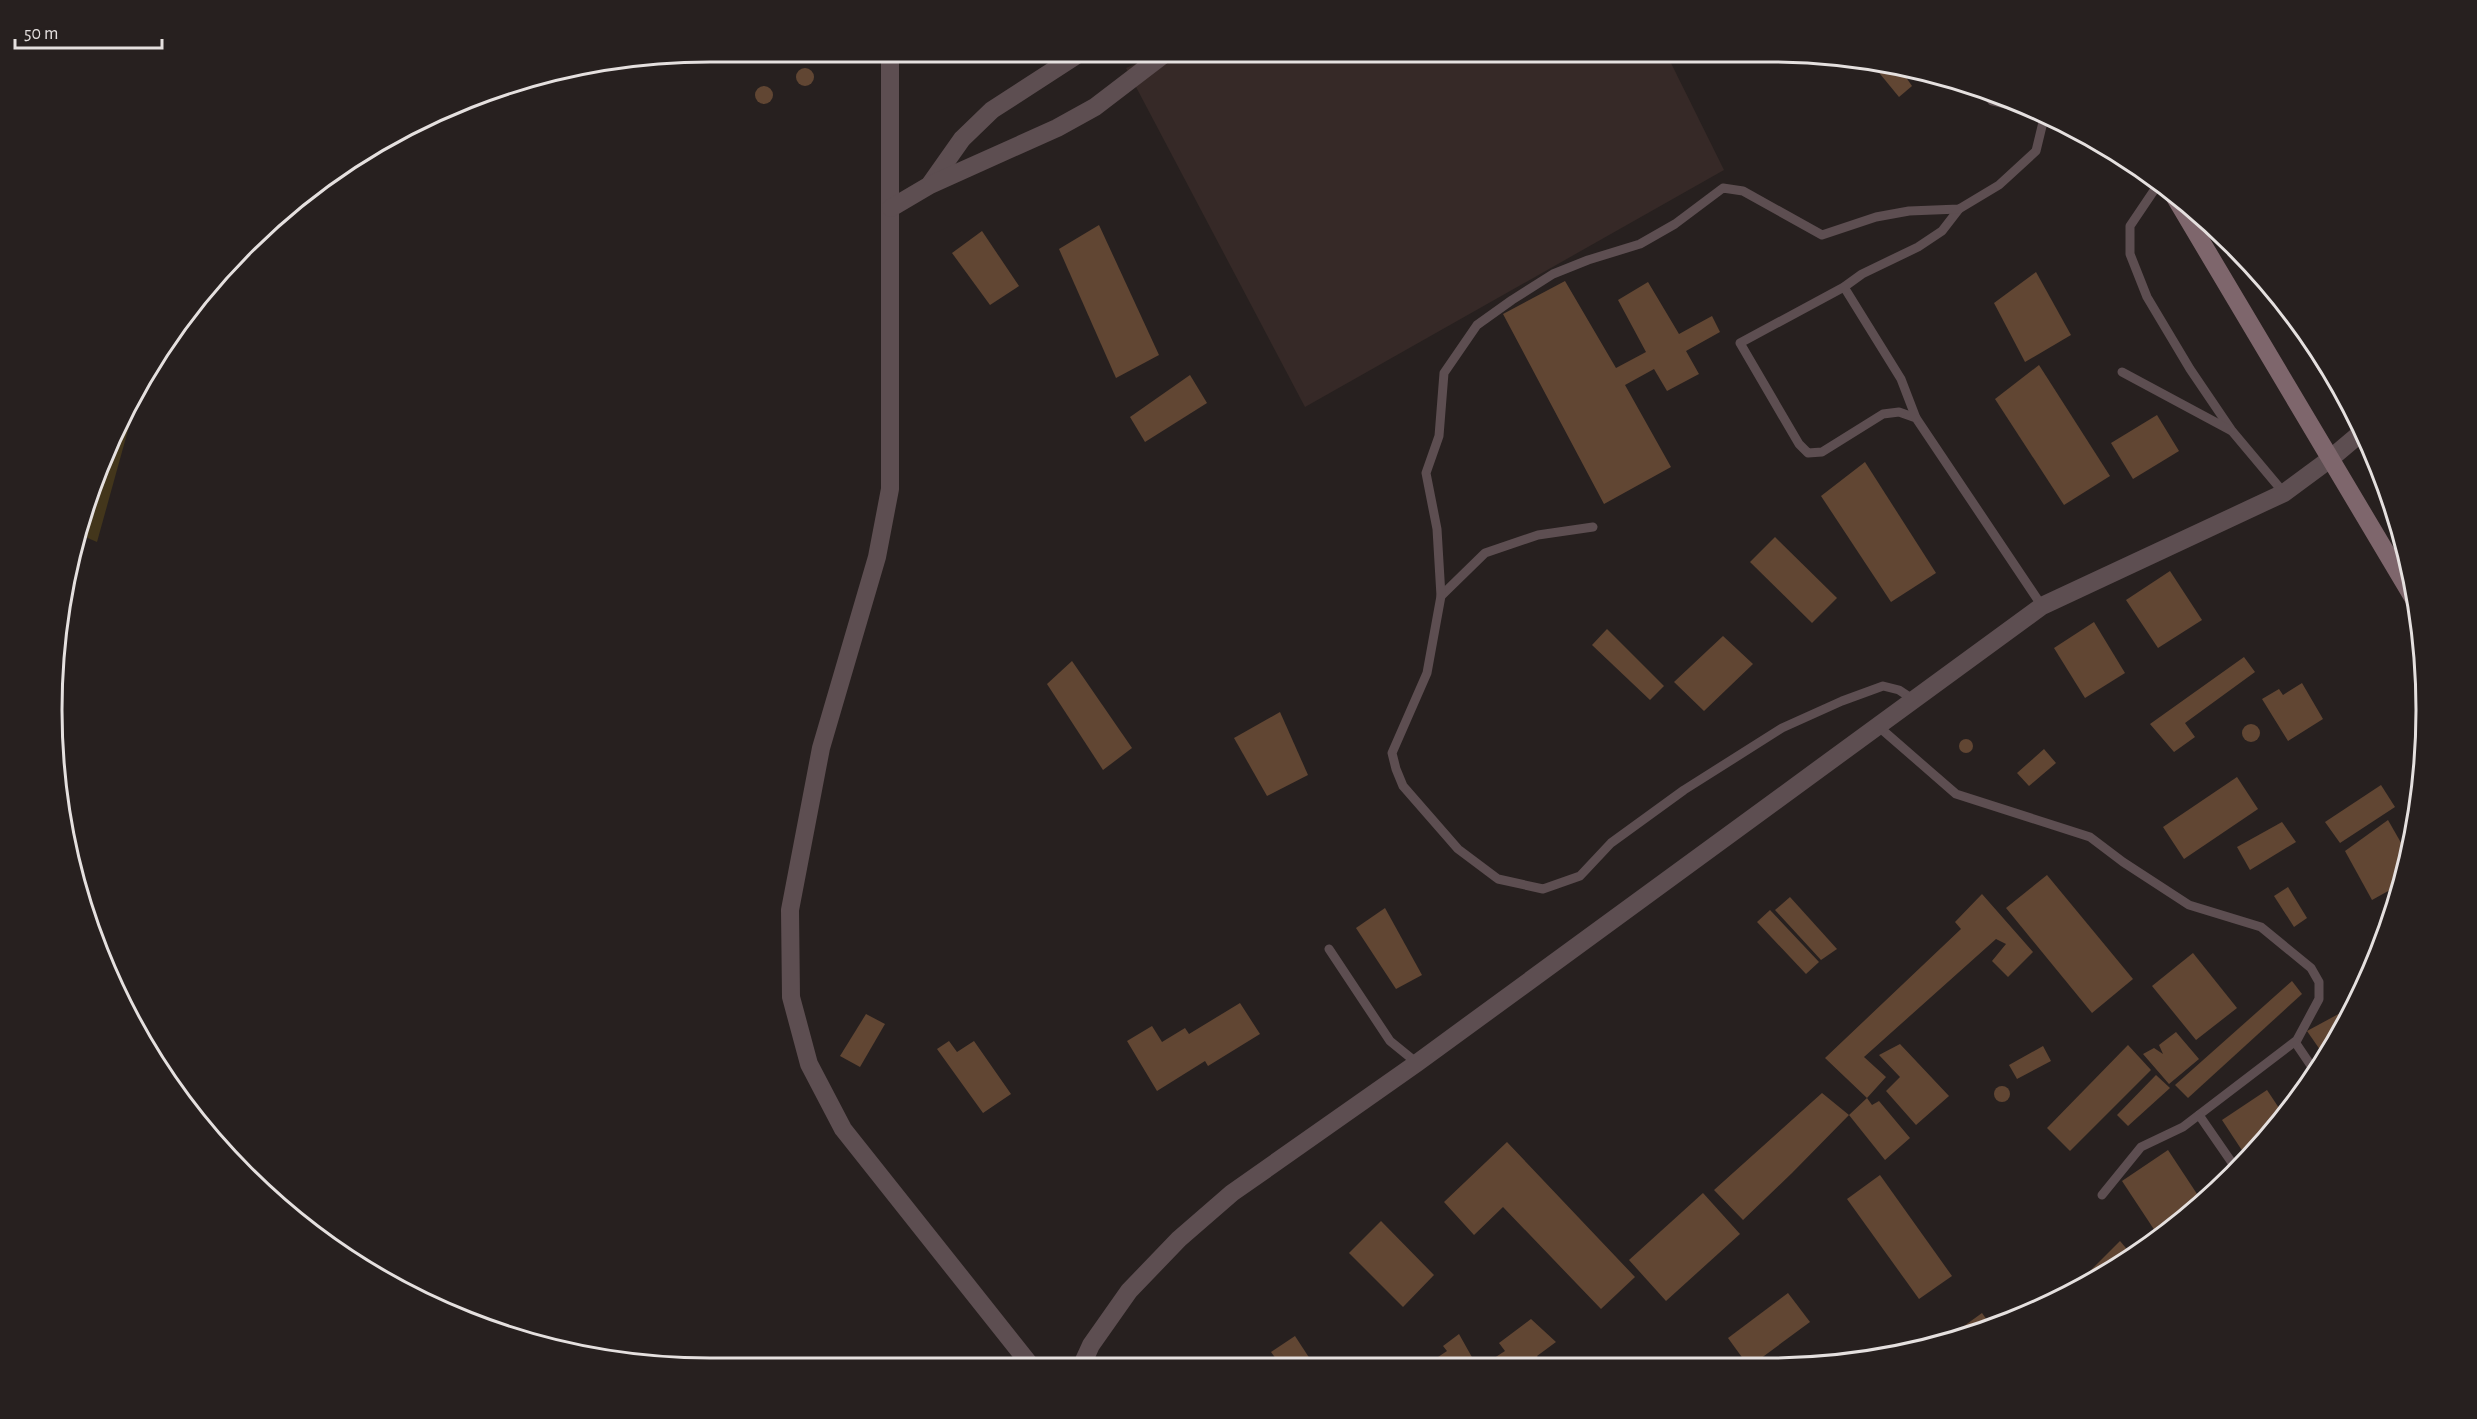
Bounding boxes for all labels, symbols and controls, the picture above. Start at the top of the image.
scale bar [15,12,162,50]
text: 50 m [24,25,58,43]

